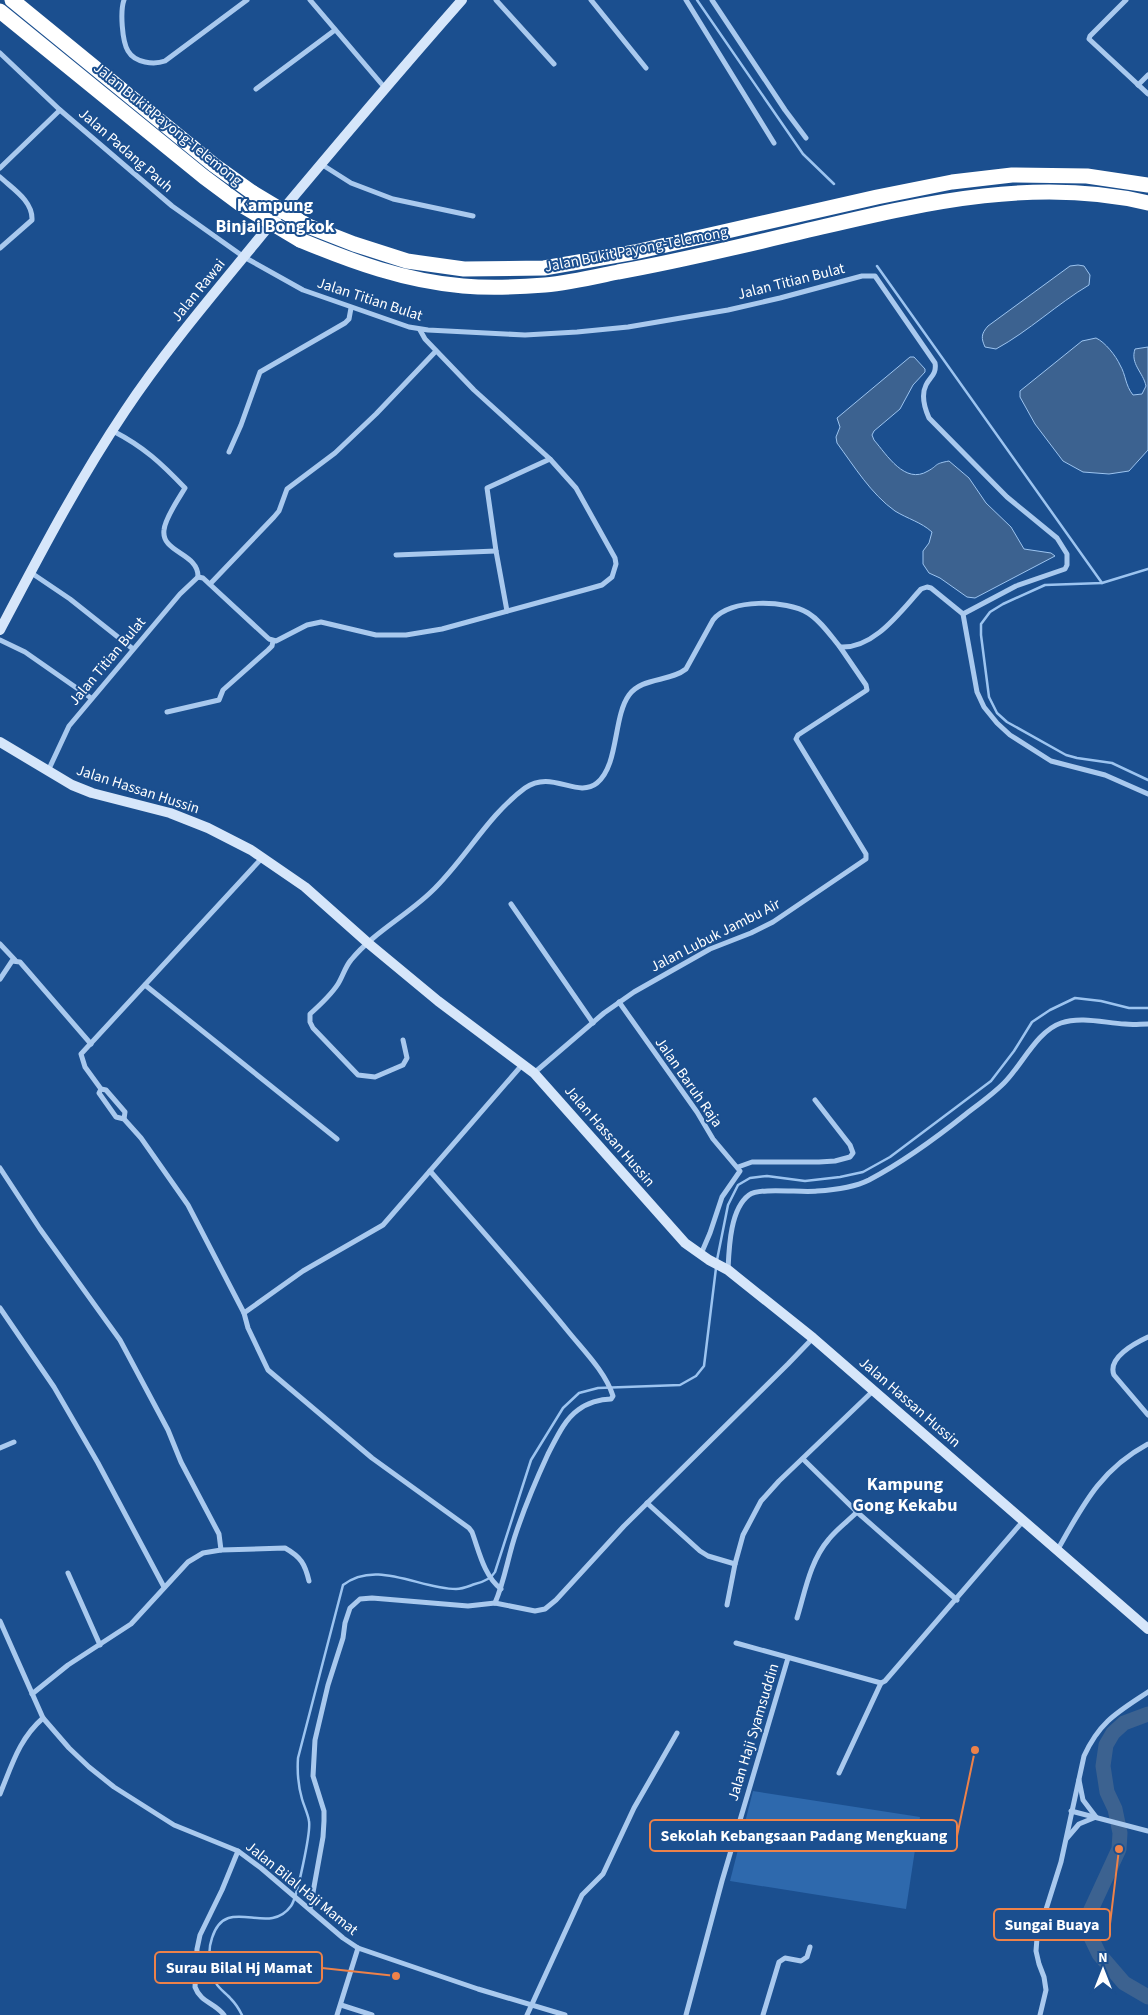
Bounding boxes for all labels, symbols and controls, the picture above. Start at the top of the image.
street label: Jalan Bukit Payong-Telemong [89,58,247,191]
street label: Jalan Padang Pauh [74,103,178,197]
district label: Kampung Binjai Bongkok [215,193,335,239]
street label: Jalan Bukit Payong-Telemong [543,221,730,278]
street label: Jalan Rawai [167,254,230,326]
street label: Jalan Titian Bulat [735,258,847,305]
street label: Jalan Titian Bulat [314,273,425,326]
street label: Jalan Titian Bulat [64,613,151,710]
street label: Jalan Hassan Hussin [74,760,202,819]
street label: Jalan Lubuk Jambu Air [647,893,784,977]
street label: Jalan Baruh Raja [650,1033,727,1132]
street label: Jalan Hassan Hussin [560,1081,660,1192]
street label: Jalan Hassan Hussin [854,1352,965,1452]
district label: Kampung Gong Kekabu [853,1472,957,1518]
street label: Jalan Haji Syamsuddin [723,1661,784,1803]
callout: Sekolah Kebangsaan Padang Mengkuang [650,1820,957,1851]
text: Sekolah Kebangsaan Padang Mengkuang [661,1825,948,1847]
street label: Jalan Bilal Haji Mamat [241,1836,362,1940]
callout: Sungai Buaya [994,1909,1110,1940]
text: Sungai Buaya [1004,1914,1100,1936]
north arrow [1078,1945,1128,1995]
text: N [1098,1948,1108,1968]
callout: Surau Bilal Hj Mamat [155,1952,322,1983]
text: Surau Bilal Hj Mamat [166,1957,312,1979]

